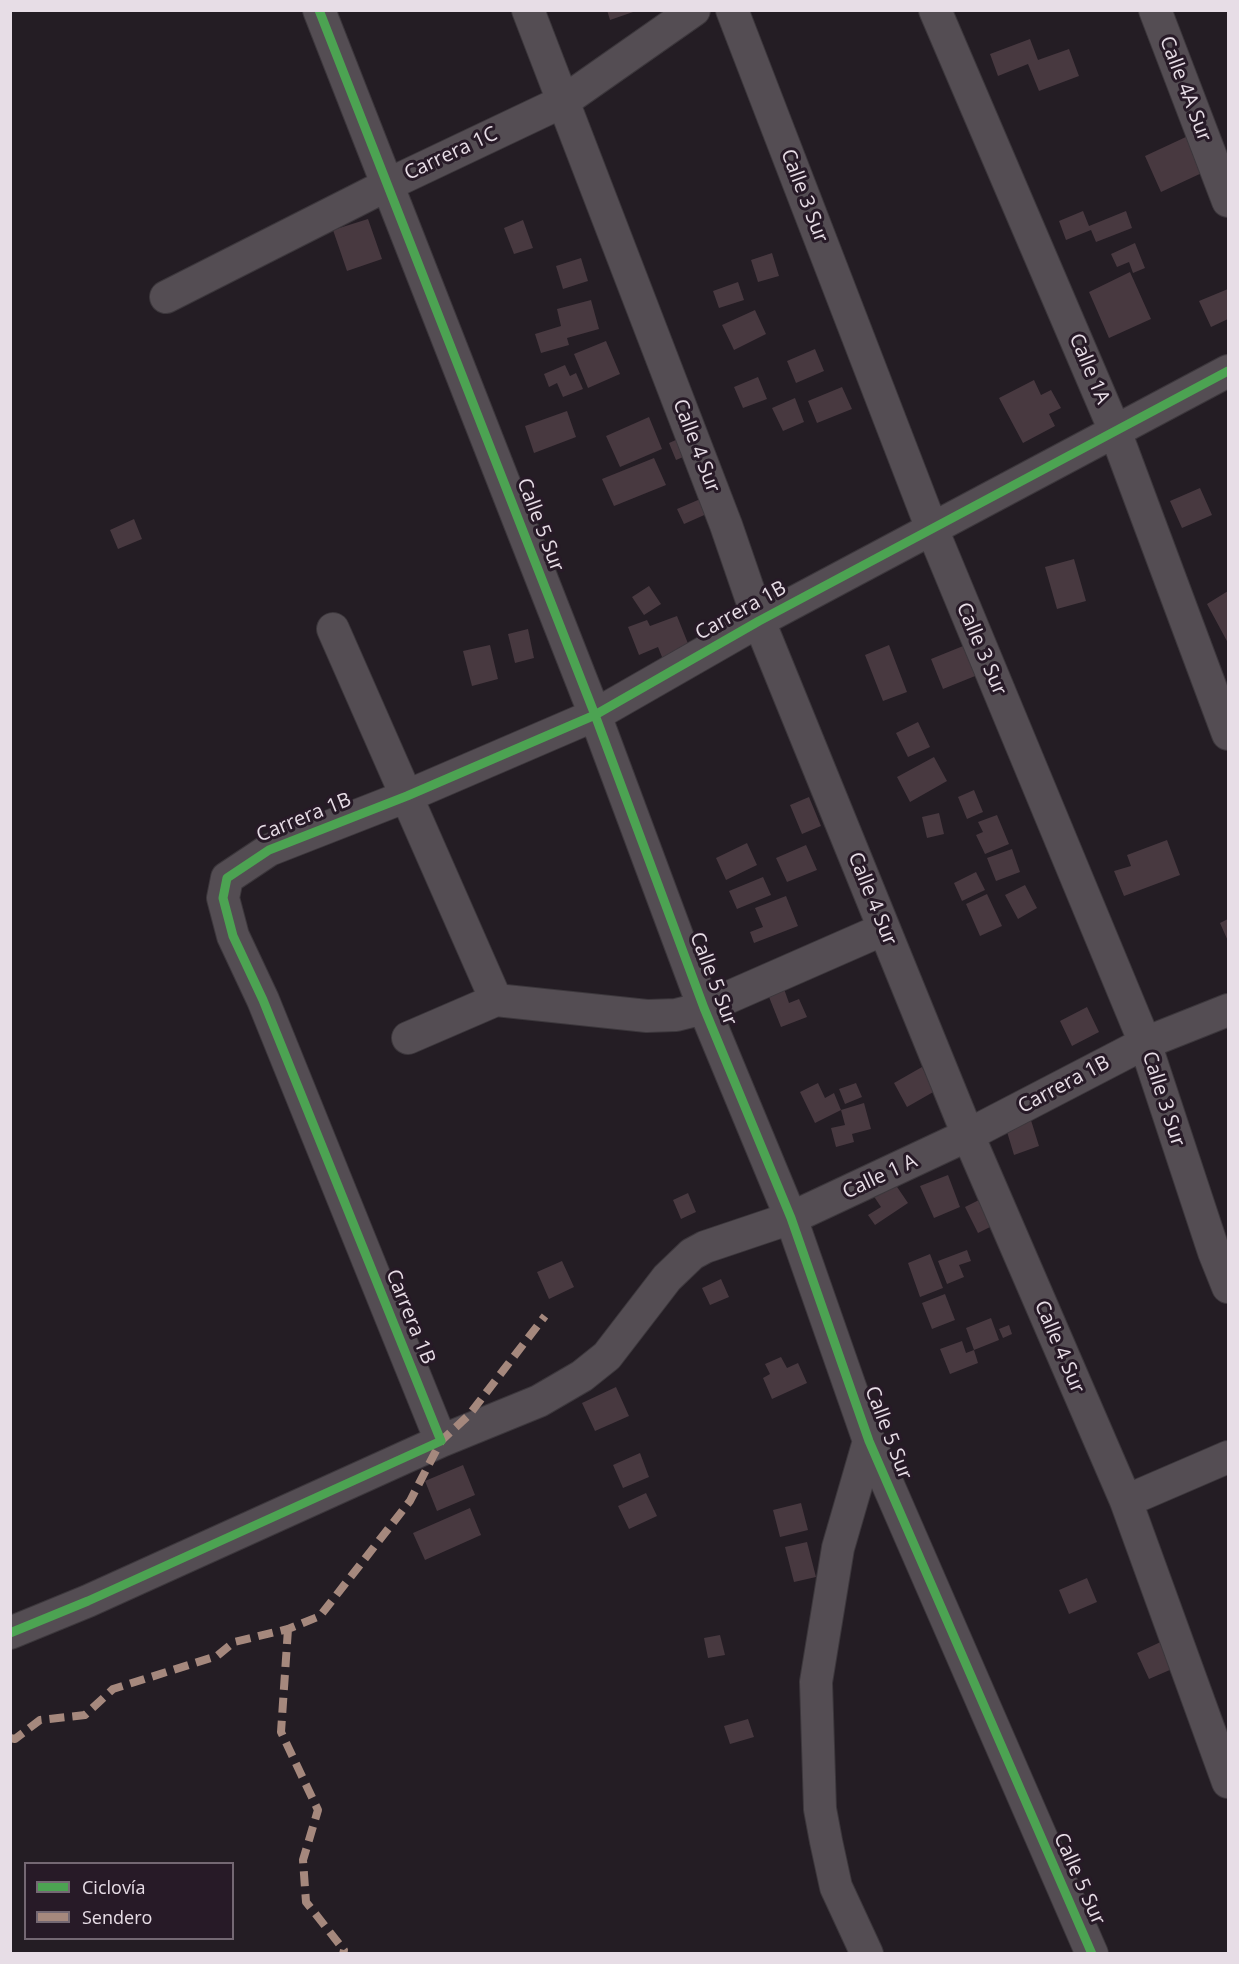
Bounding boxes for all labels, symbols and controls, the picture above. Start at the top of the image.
street label: Calle 4A Sur [1154,33,1216,145]
street label: Carrera 1C [401,122,501,186]
street label: Calle 3 Sur [775,146,833,246]
street label: Calle 1A [1063,330,1115,408]
street label: Calle 4 Sur [667,396,725,496]
street label: Calle 5 Sur [511,475,569,575]
street label: Carrera 1B [691,576,791,646]
street label: Calle 3 Sur [951,599,1011,699]
street label: Carrera 1B [253,788,355,848]
street label: Calle 4 Sur [842,849,902,949]
street label: Calle 5 Sur [684,929,742,1029]
street label: Calle 3 Sur [1136,1049,1190,1149]
street label: Carrera 1B [1014,1051,1114,1119]
street label: Calle 1 A [839,1149,921,1205]
street label: Carrera 1B [380,1266,440,1368]
street label: Calle 4 Sur [1029,1297,1089,1397]
street label: Calle 5 Sur [859,1383,917,1483]
street label: Calle 5 Sur [1048,1829,1110,1929]
legend [24,1862,234,1940]
text: Ciclovía [82,1875,145,1899]
text: Sendero [82,1905,152,1929]

